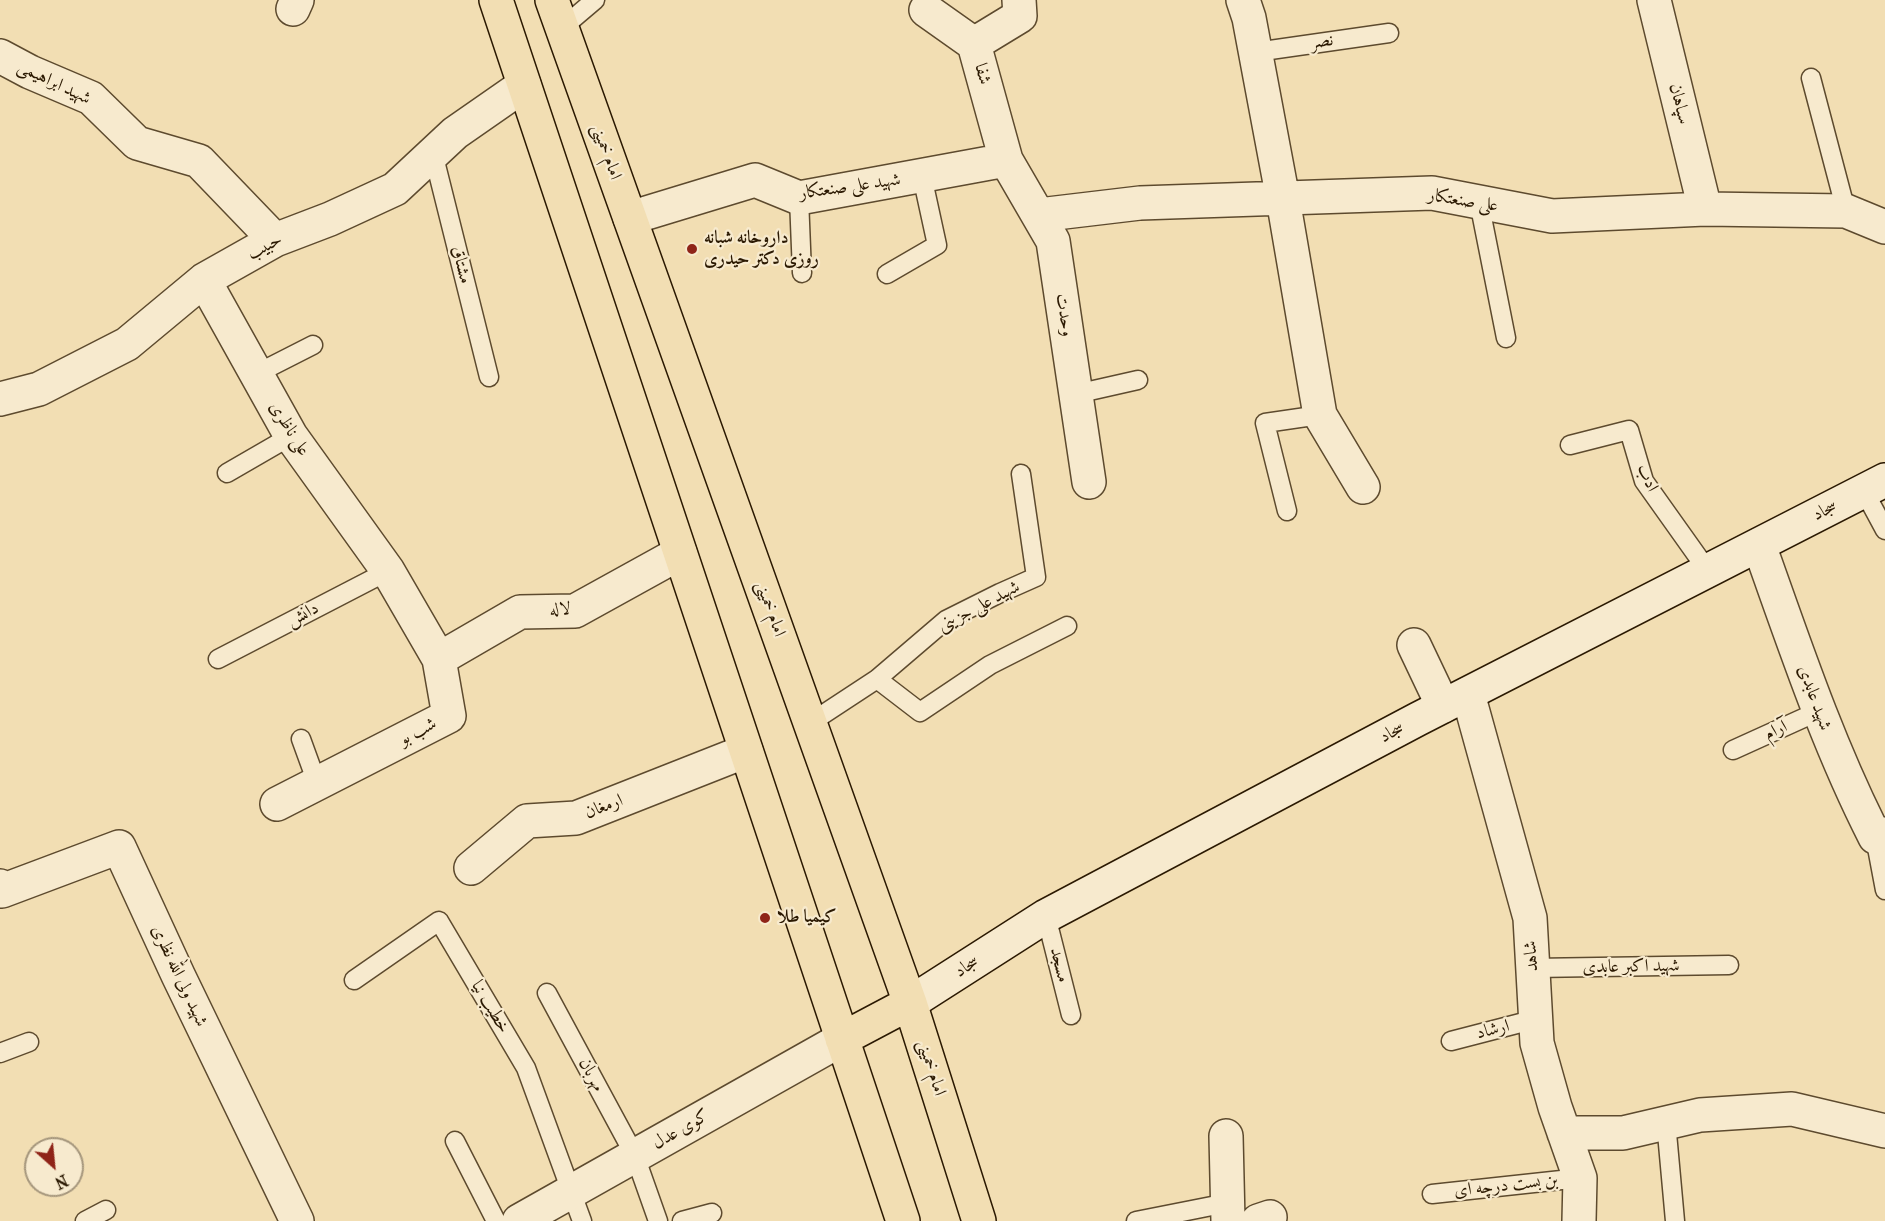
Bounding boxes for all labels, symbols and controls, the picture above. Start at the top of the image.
street label: نصر [1309,30,1335,54]
street label: شهید ابراهیمی [14,56,94,110]
street label: شفا [969,61,995,87]
street label: سپاهان [1664,81,1694,127]
street label: امام خمینی [586,121,626,183]
street label: شهید علی صنعتکار [798,169,902,205]
street label: علی صنعتکار [1426,185,1500,217]
place label: داروخانه شبانه روزی دکتر حیدری [704,228,819,270]
street label: حبیب [244,229,286,265]
marker: داروخانه شبانه روزی دکتر حیدری [685,242,699,256]
street label: مشتاق [446,244,476,286]
street label: وحدت [1050,292,1078,338]
street label: علی ناظری [264,398,314,460]
street label: ادب [1631,460,1663,496]
street label: سجاد [1809,496,1841,526]
street label: شهید علی جزینی [934,576,1024,638]
street label: امام خمینی [750,578,790,640]
street label: دانش [283,598,323,632]
street label: لاله [549,598,571,622]
street label: شهید عابدی [1792,662,1836,734]
street label: شب بو [395,713,441,751]
street label: آرام [1761,716,1791,746]
street label: سجاد [1376,718,1408,748]
street label: ارمغان [582,790,626,824]
place label: کیمیا طلا [777,907,837,929]
marker: کیمیا طلا [758,911,772,925]
street label: شهید ولی الله نظری [146,922,212,1030]
street label: شاهد [1520,940,1544,972]
street label: مسجد [1044,945,1074,985]
street label: سجاد [951,951,983,983]
street label: شهید اکبر عابدی [1582,955,1680,979]
street label: خطیب نیا [466,977,514,1037]
street label: ارشاد [1474,1015,1512,1045]
street label: امام خمینی [912,1037,950,1099]
street label: مهربان [573,1054,609,1096]
street label: کوی عدل [649,1105,713,1155]
north arrow [24,1137,84,1197]
text: N [52,1170,71,1193]
street label: بن بست درچه ای [1453,1170,1559,1202]

